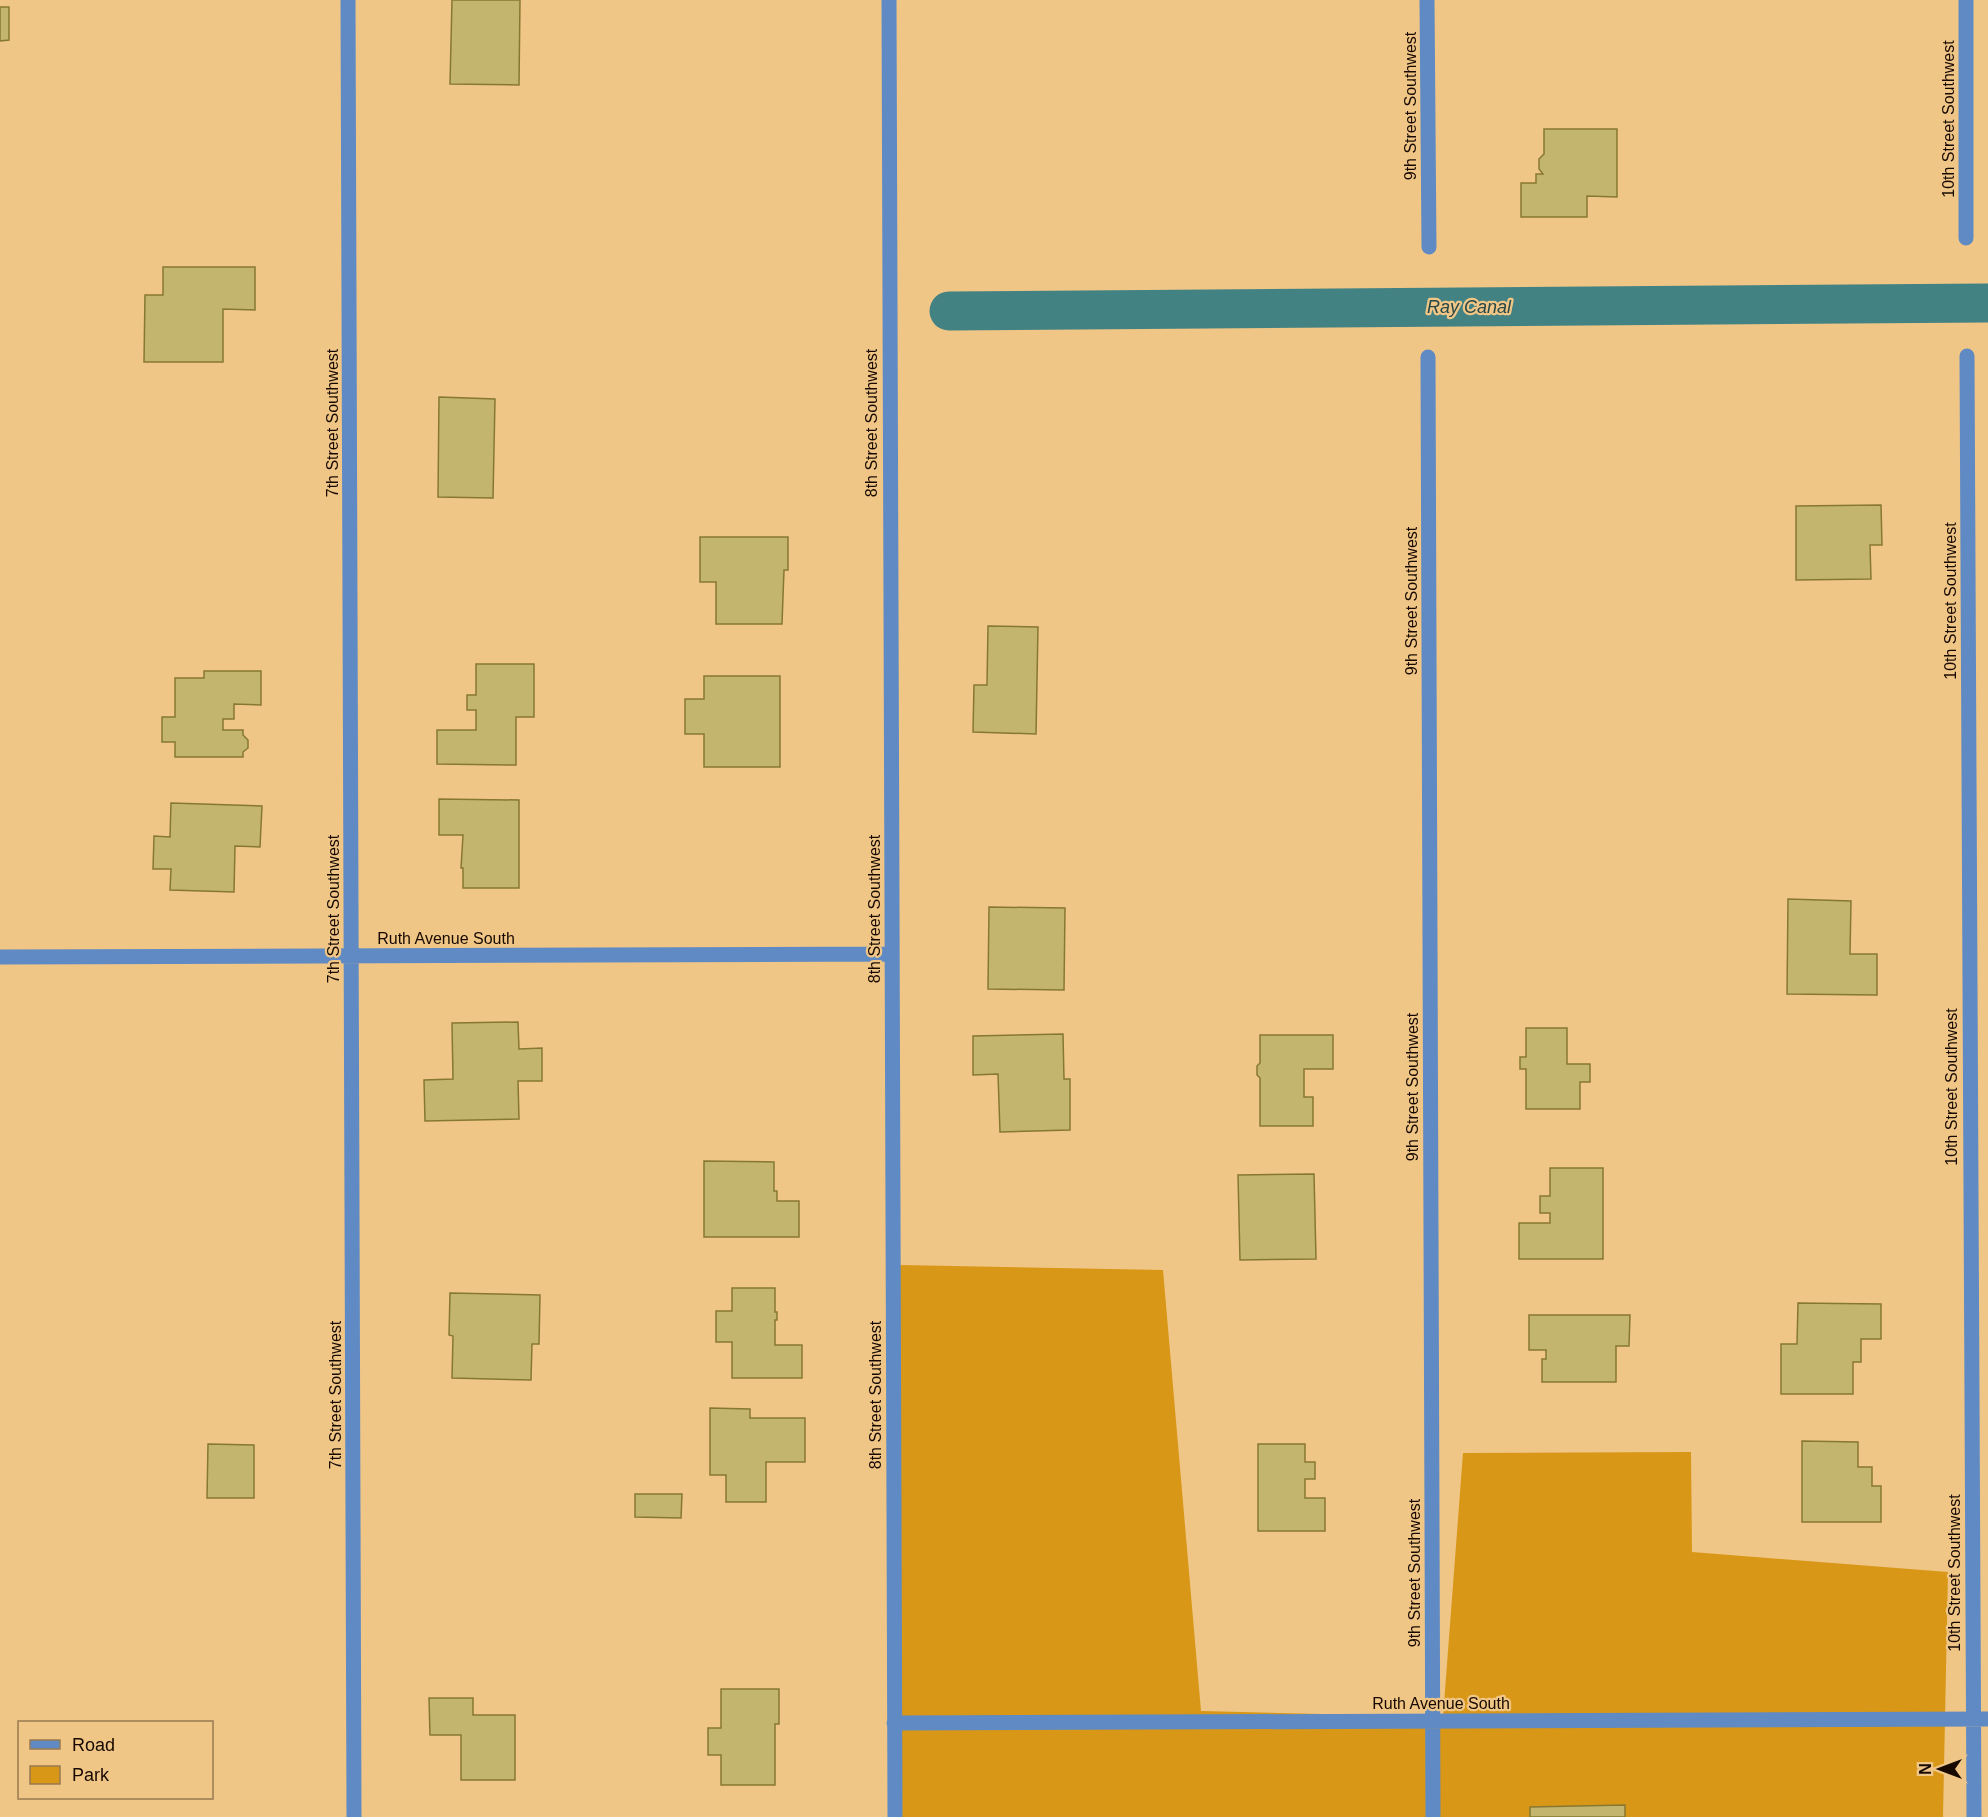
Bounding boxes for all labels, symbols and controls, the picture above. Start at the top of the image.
street label: 9th Street Southwest [1402,31,1419,180]
street label: 10th Street Southwest [1940,40,1957,198]
water label: Ray Canal [1427,297,1512,317]
street label: 7th Street Southwest [324,348,341,497]
street label: 8th Street Southwest [863,348,880,497]
street label: 10th Street Southwest [1942,522,1959,680]
street label: 9th Street Southwest [1403,526,1420,675]
street label: 7th Street Southwest [325,834,342,983]
street label: 8th Street Southwest [866,834,883,983]
street label: Ruth Avenue South [377,930,515,947]
street label: 10th Street Southwest [1943,1008,1960,1166]
street label: 9th Street Southwest [1404,1012,1421,1161]
street label: 7th Street Southwest [327,1320,344,1469]
street label: 8th Street Southwest [867,1320,884,1469]
street label: 10th Street Southwest [1946,1494,1963,1652]
street label: 9th Street Southwest [1406,1498,1423,1647]
street label: Ruth Avenue South [1372,1695,1510,1712]
legend [18,1721,213,1799]
text: Road [72,1735,115,1755]
north arrow [1910,1739,1970,1799]
text: N [1917,1763,1934,1775]
text: Park [72,1765,110,1785]

